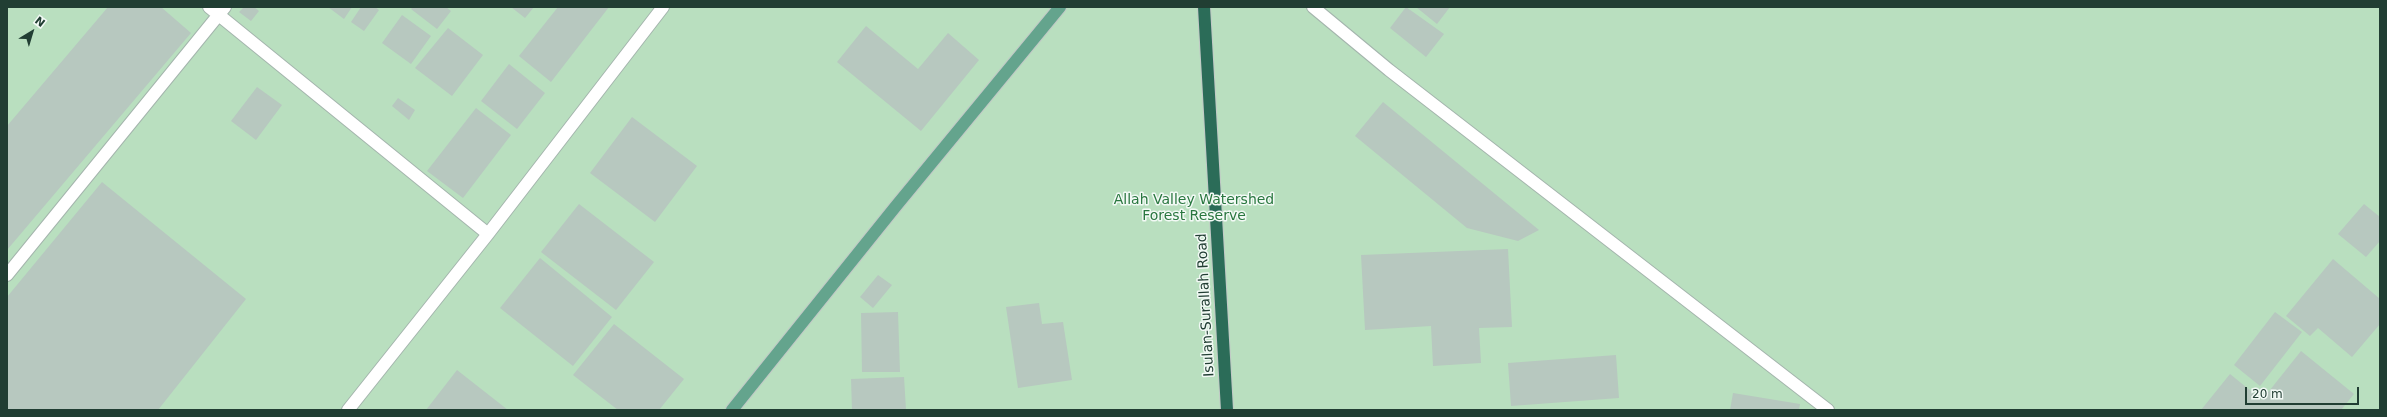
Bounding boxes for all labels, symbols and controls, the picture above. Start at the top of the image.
north arrow [12,12,52,52]
text: N [32,14,47,30]
park label: Allah Valley Watershed Forest Reserve [1114,192,1274,224]
street label: Isulan-Surallah Road [1194,233,1218,377]
scale bar [2247,379,2361,405]
text: 20 m [2252,387,2283,401]

